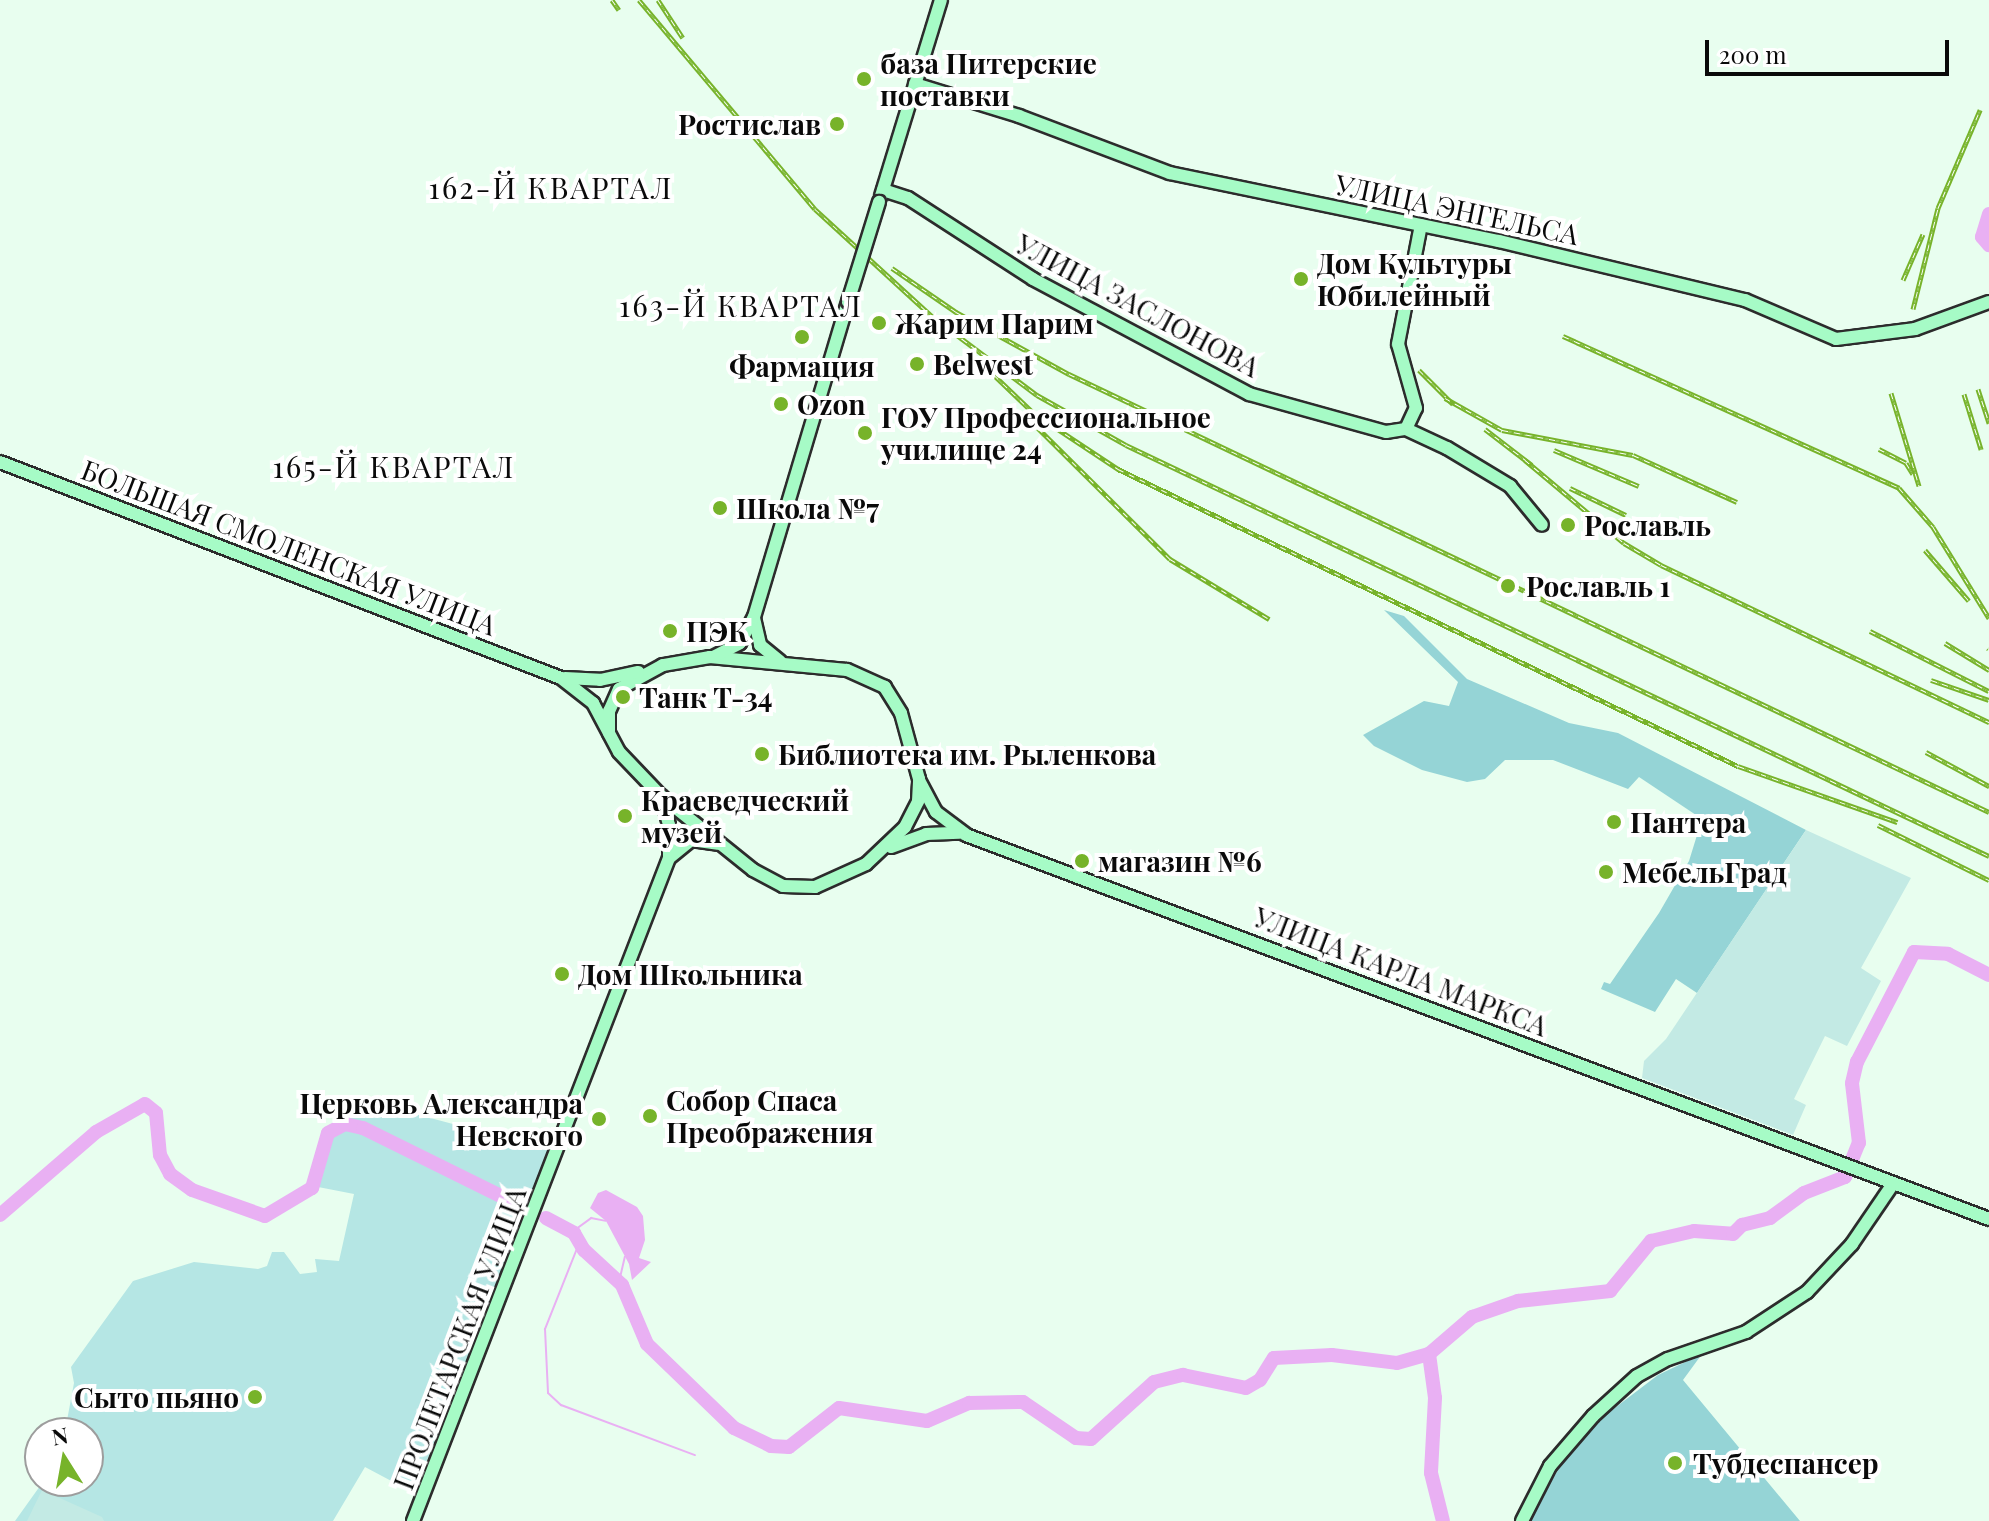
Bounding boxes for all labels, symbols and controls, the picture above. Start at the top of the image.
scale bar [1709,24,1953,74]
text: 200 m [1719,38,1787,70]
place label: база Питерские поставки [880,46,1097,112]
marker: база Питерские поставки [855,70,873,88]
place label: Ростислав [678,107,821,141]
marker: Ростислав [828,115,846,133]
street label: УЛИЦА ЭНГЕЛЬСА [1332,167,1582,251]
district label: 162-Й КВАРТАЛ [429,169,673,205]
street label: УЛИЦА ЗАСЛОНОВА [1011,227,1265,383]
place label: Дом Культуры Юбилейный [1317,246,1512,312]
marker: Дом Культуры Юбилейный [1292,270,1310,288]
district label: 163-Й КВАРТАЛ [619,287,863,323]
place label: Жарим Парим [895,306,1093,340]
marker: Жарим Парим [870,314,888,332]
marker: Фармация [793,328,811,346]
place label: Belwest [933,347,1033,381]
place label: Фармация [729,349,875,383]
marker: Belwest [908,355,926,373]
place label: Ozon [797,387,865,421]
marker: Ozon [772,395,790,413]
place label: ГОУ Профессиональное училище 24 [881,400,1211,466]
marker: ГОУ Профессиональное училище 24 [856,424,874,442]
district label: 165-Й КВАРТАЛ [273,448,515,484]
street label: БОЛЬШАЯ СМОЛЕНСКАЯ УЛИЦА [77,452,501,642]
place label: Школа №7 [736,491,879,525]
marker: Школа №7 [711,499,729,517]
place label: Рославль [1584,508,1711,542]
marker: Рославль [1559,516,1577,534]
place label: Рославль 1 [1526,569,1670,603]
marker: Рославль 1 [1497,575,1519,597]
place label: ПЭК [686,614,748,648]
marker: ПЭК [661,622,679,640]
place label: Танк Т-34 [639,680,773,714]
marker: Танк Т-34 [614,688,632,706]
place label: Библиотека им. Рыленкова [778,737,1156,771]
marker: Библиотека им. Рыленкова [753,745,771,763]
place label: Краеведческий музей [641,783,849,849]
place label: Пантера [1630,805,1746,839]
marker: Краеведческий музей [616,807,634,825]
marker: Пантера [1605,813,1623,831]
place label: магазин №6 [1098,844,1262,878]
marker: магазин №6 [1073,852,1091,870]
place label: МебельГрад [1622,855,1787,889]
marker: МебельГрад [1597,863,1615,881]
street label: УЛИЦА КАРЛА МАРКСА [1249,899,1553,1043]
place label: Дом Школьника [578,957,803,991]
marker: Дом Школьника [553,965,571,983]
place label: Собор Спаса Преображения [666,1083,873,1149]
place label: Церковь Александра Невского [300,1086,583,1152]
marker: Собор Спаса Преображения [641,1107,659,1125]
marker: Церковь Александра Невского [590,1110,608,1128]
street label: ПРОЛЕТАРСКАЯ УЛИЦА [386,1182,532,1494]
place label: Сыто пьяно [74,1380,239,1414]
marker: Сыто пьяно [246,1388,264,1406]
north arrow [24,1417,104,1497]
text: N [49,1419,70,1452]
place label: Тубдеспансер [1693,1446,1879,1480]
marker: Тубдеспансер [1664,1452,1686,1474]

